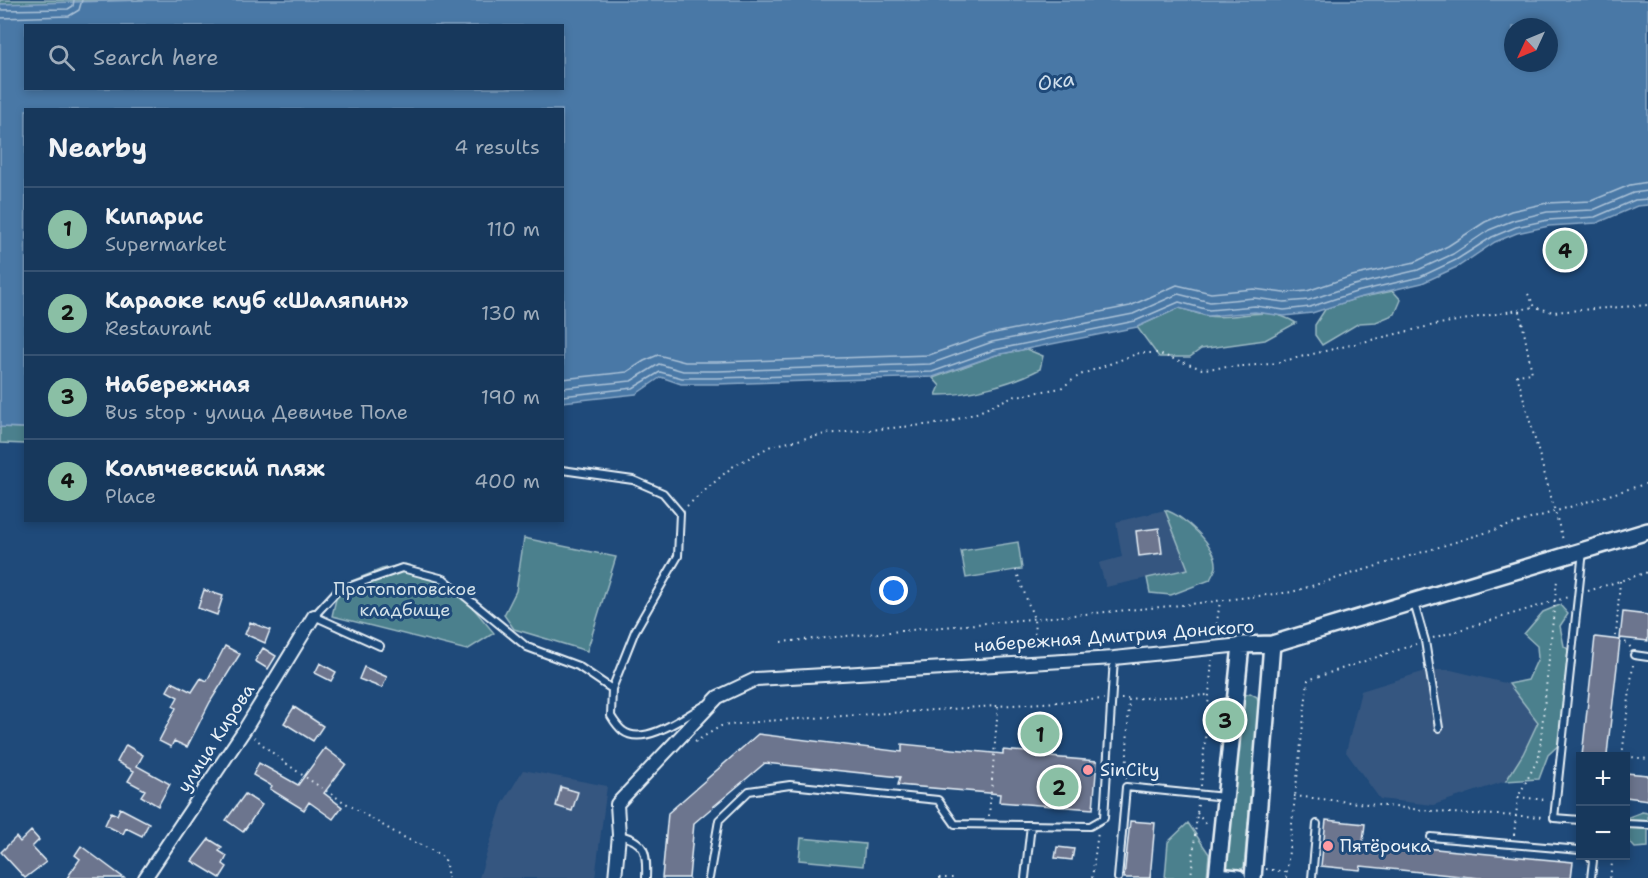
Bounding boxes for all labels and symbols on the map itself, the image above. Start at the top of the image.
north arrow [1504,18,1558,72]
water label: Ока [1035,65,1077,97]
pin: 4 [1546,228,1584,272]
your location [879,576,908,605]
park label: Протопоповское кладбище [334,577,476,622]
street label: набережная Дмитрия Донского [973,614,1255,658]
street label: улица Кирова [172,679,260,797]
pin: 3 [1206,698,1244,742]
pin: 1 [1020,712,1060,756]
place label: SinCity [1100,758,1159,782]
marker: SinCity [1081,763,1095,777]
pin: 2 [1040,764,1078,810]
place label: Пятёрочка [1340,834,1431,858]
marker: Пятёрочка [1321,839,1335,853]

